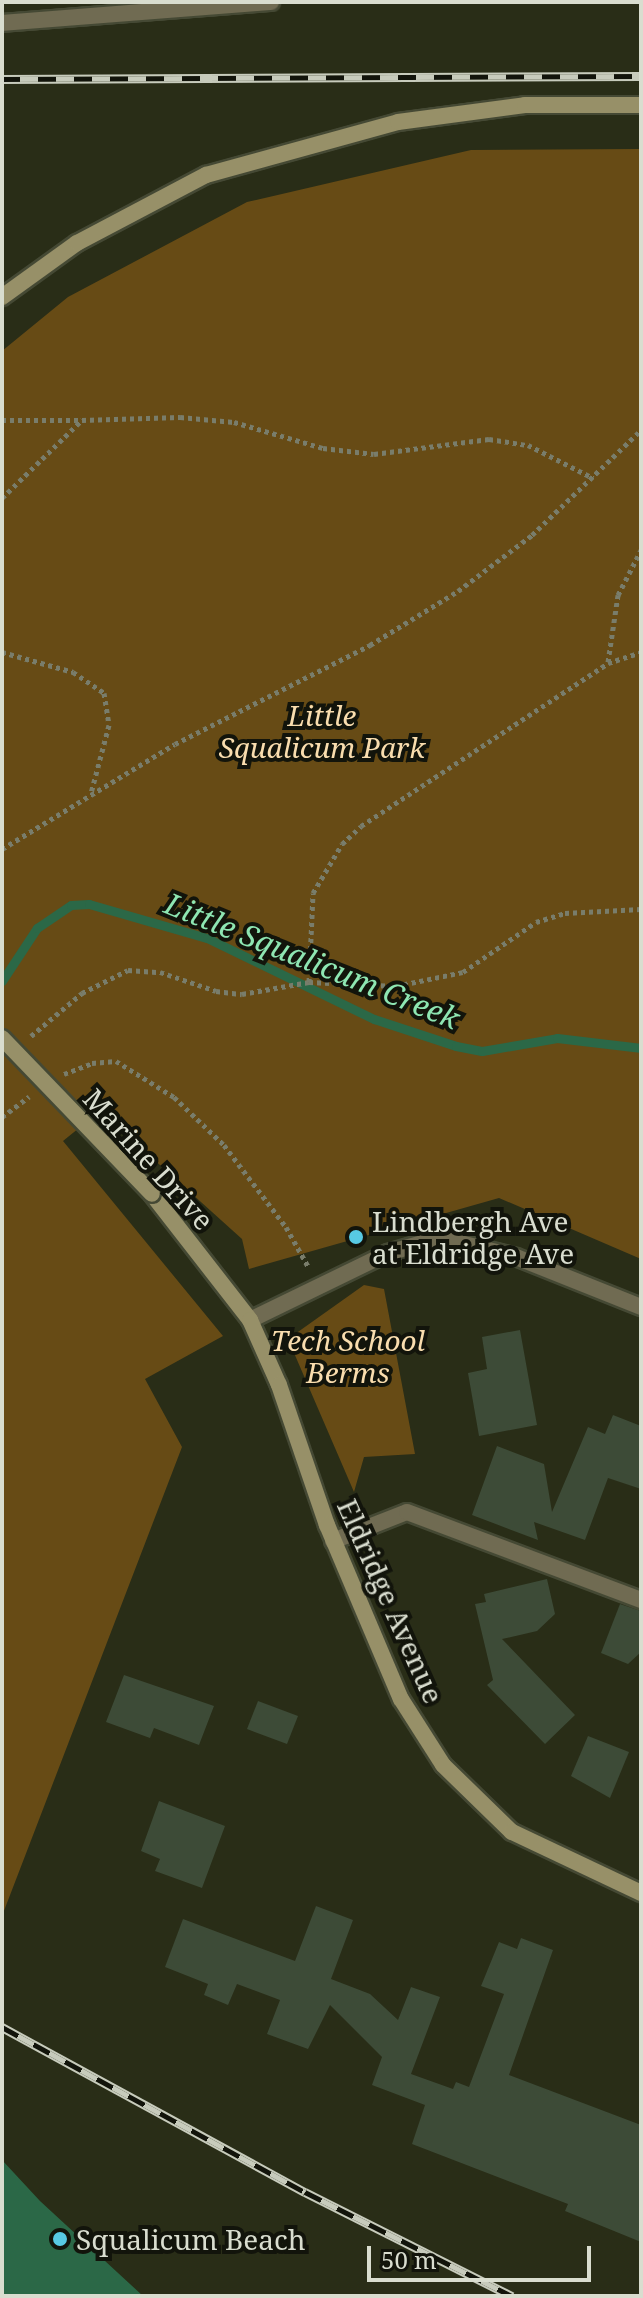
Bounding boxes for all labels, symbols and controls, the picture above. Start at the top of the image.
park label: Little Squalicum Park [219,698,425,764]
water label: Little Squalicum Creek [159,885,465,1037]
street label: Marine Drive [77,1082,221,1236]
place label: Lindbergh Ave at Eldridge Ave [372,1204,574,1270]
marker: Lindbergh Ave at Eldridge Ave [347,1228,365,1246]
park label: Tech School Berms [271,1323,425,1389]
street label: Eldridge Avenue [331,1494,451,1708]
place label: Squalicum Beach [76,2222,306,2256]
marker: Squalicum Beach [51,2230,69,2248]
scale bar [371,2230,595,2280]
text: 50 m [381,2243,437,2276]

